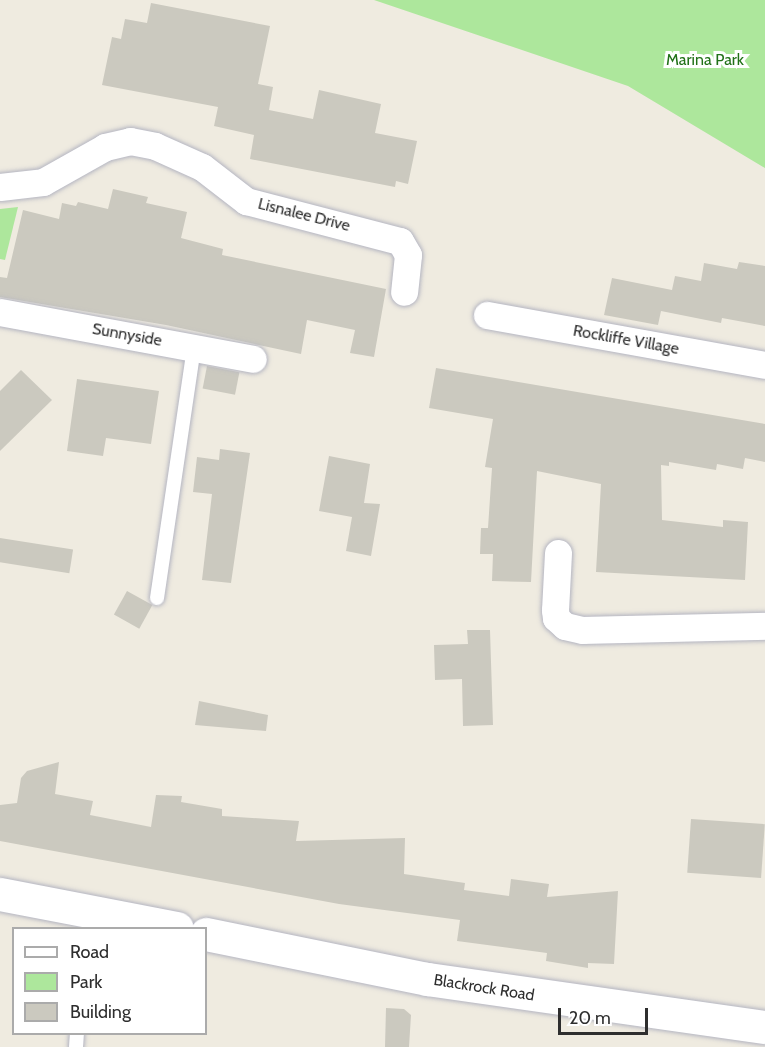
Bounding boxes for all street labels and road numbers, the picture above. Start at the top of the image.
street label: Lisnalee Drive [256,194,352,236]
street label: Sunnyside [91,319,163,351]
street label: Rockliffe Village [572,321,680,359]
street label: Blackrock Road [432,971,536,1005]

